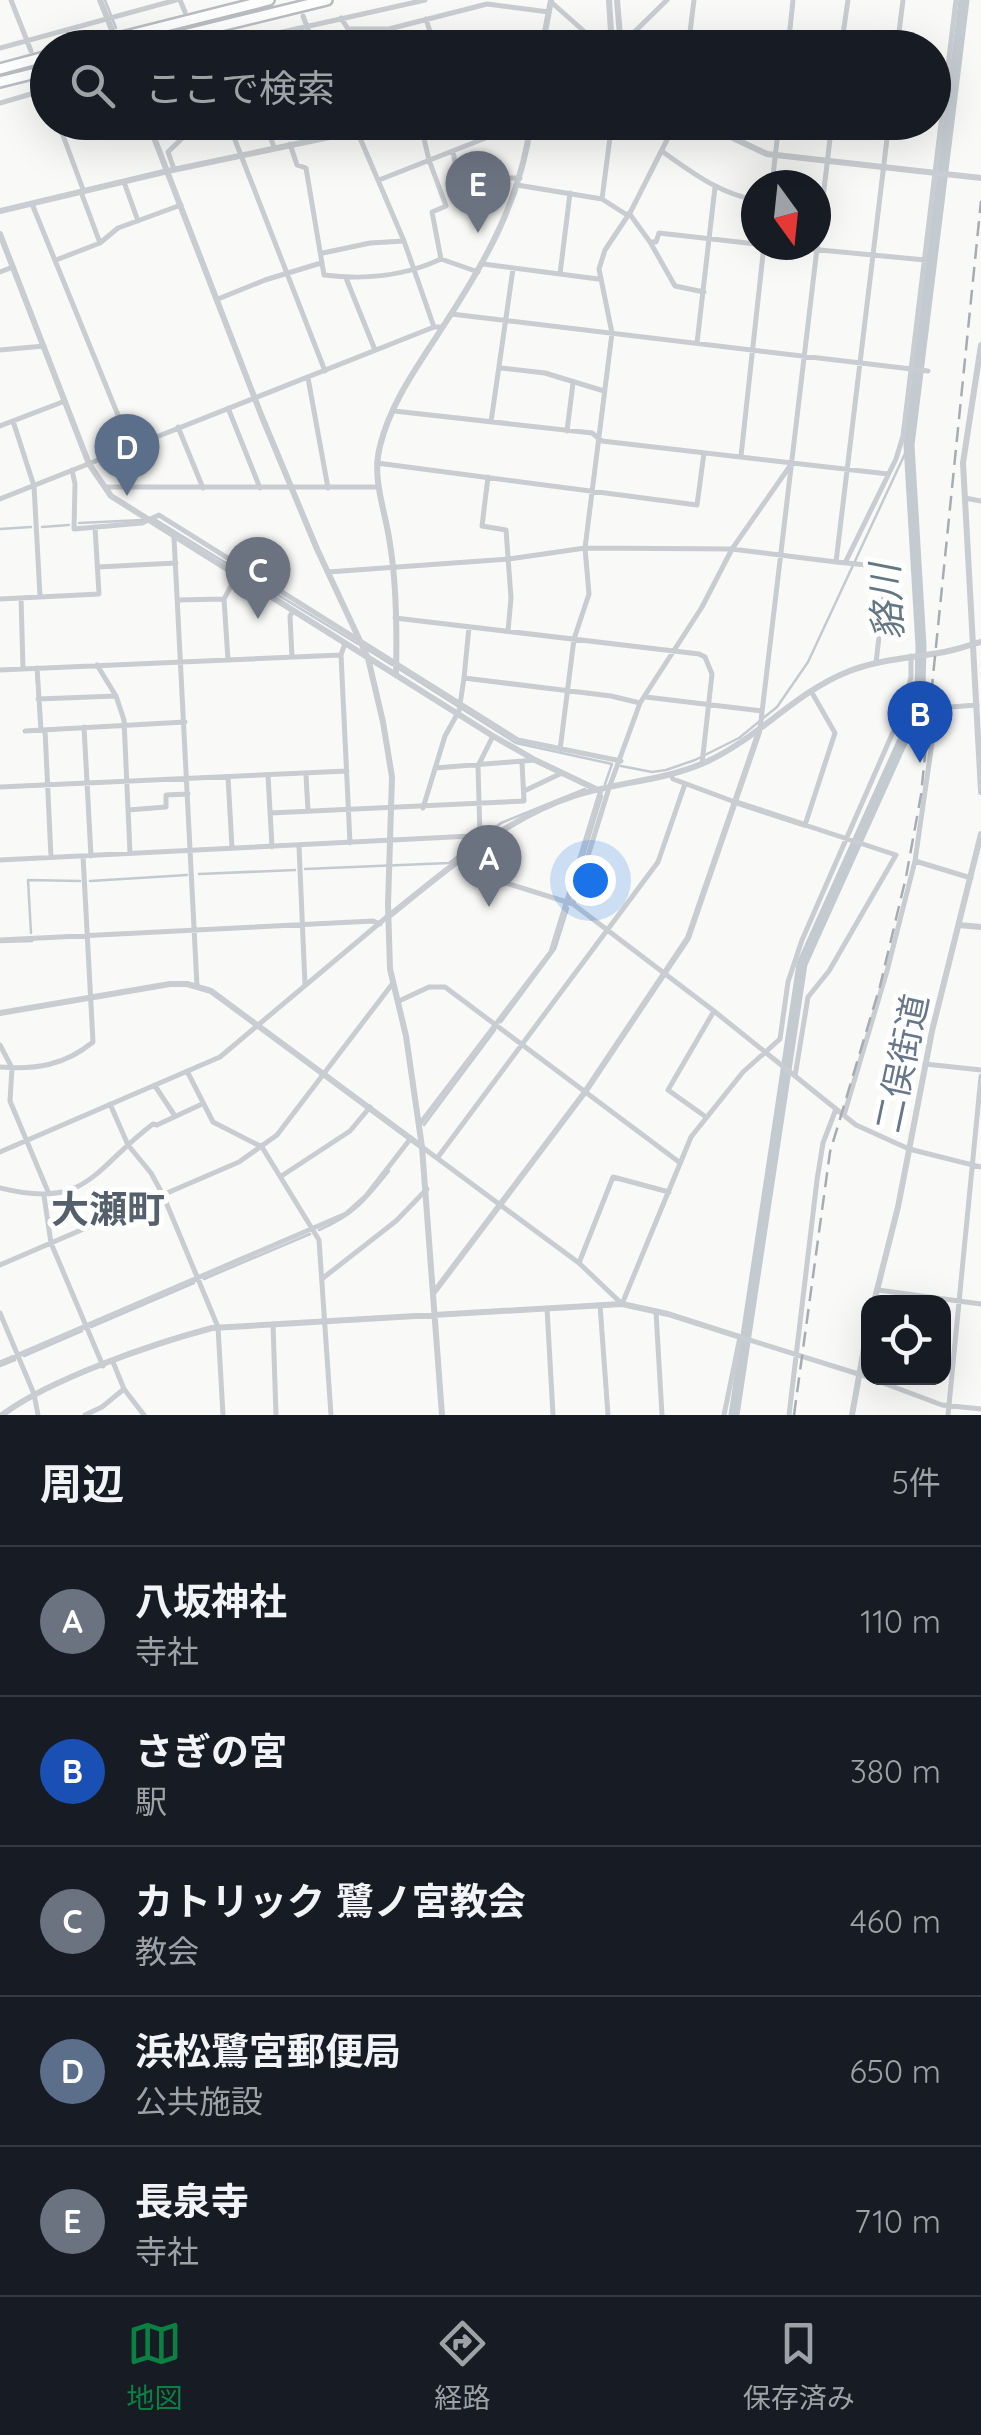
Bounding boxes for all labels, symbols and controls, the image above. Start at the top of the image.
search box [30,30,951,140]
icon: search [65,58,120,113]
text: ここで検索 [145,64,335,112]
pin: E [446,150,510,233]
north arrow [741,170,831,260]
pin: D [94,414,160,496]
pin: C [226,536,290,619]
water label: 貉川 [860,559,912,641]
pin: B [888,680,952,763]
pin: A [456,824,522,907]
your location [565,855,616,906]
street label: 二俣街道 [865,990,937,1136]
district label: 大瀬町 [51,1185,165,1233]
map controls [861,1295,951,1385]
button: locate [861,1295,951,1385]
text: 周辺 [40,1457,124,1510]
text: 5件 [892,1462,941,1502]
text: 八坂神社 [135,1577,287,1625]
text: A [62,1601,83,1641]
text: 110 m [860,1601,941,1641]
text: 寺社 [135,1631,199,1671]
text: さぎの宮 [135,1727,287,1775]
text: B [62,1751,83,1791]
text: 380 m [850,1751,941,1791]
text: 駅 [135,1781,167,1821]
text: カトリック 鷺ノ宮教会 [135,1877,526,1925]
text: C [62,1901,83,1941]
text: 460 m [850,1901,941,1941]
text: 教会 [135,1931,199,1971]
text: 浜松鷺宮郵便局 [135,2027,401,2075]
text: D [61,2051,84,2091]
text: 650 m [849,2051,941,2091]
text: 公共施設 [135,2081,263,2121]
text: 長泉寺 [135,2177,249,2225]
text: E [63,2201,82,2241]
text: 710 m [854,2201,941,2241]
text: 寺社 [135,2231,199,2271]
tab: 地図 [126,2316,182,2416]
tab: 経路 [434,2316,491,2416]
tab: 保存済み [743,2316,855,2416]

